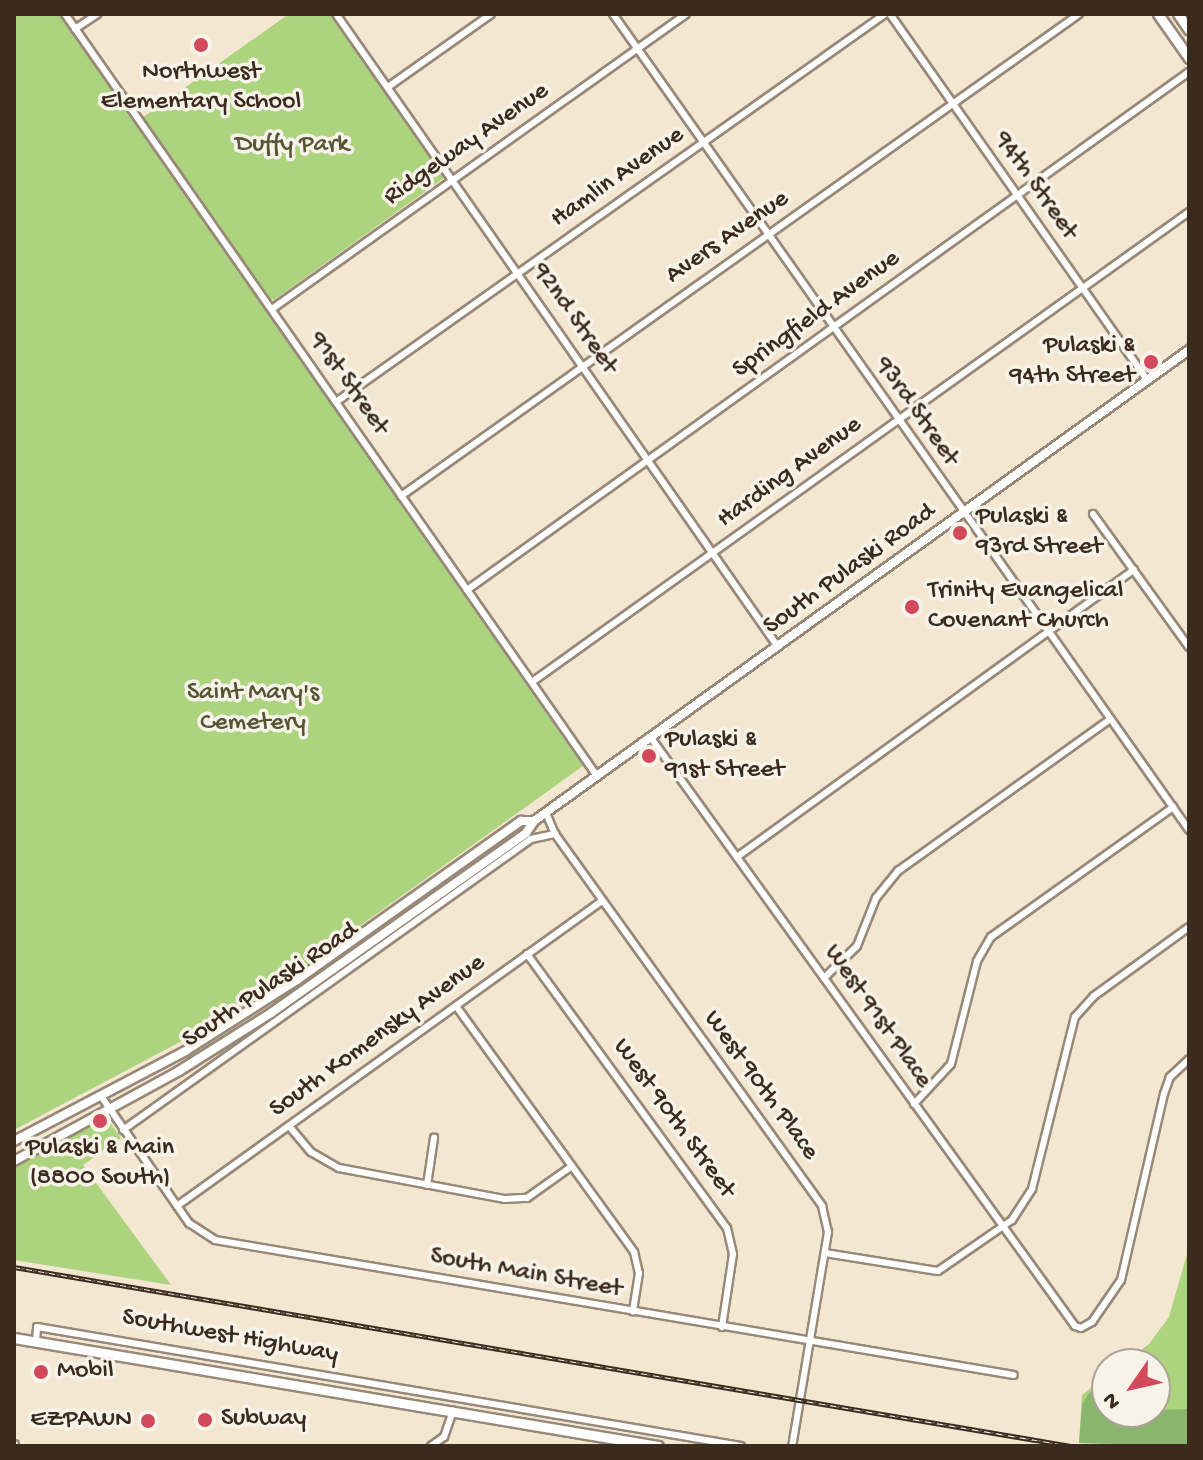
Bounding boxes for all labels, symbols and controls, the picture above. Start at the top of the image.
marker: Northwest Elementary School [192,36,210,54]
place label: Northwest Elementary School [101,57,301,118]
street label: Ridgeway Avenue [378,76,556,214]
street label: Hamlin Avenue [545,121,691,235]
street label: 94th Street [986,126,1084,246]
park label: Duffy Park [235,130,349,162]
street label: Avers Avenue [660,184,796,292]
street label: Springfield Avenue [727,244,907,386]
street label: 92nd Street [524,257,624,381]
street label: 91st Street [301,326,395,442]
place label: Pulaski & 94th Street [1010,331,1135,392]
street label: 93rd Street [867,351,965,473]
marker: Pulaski & 94th Street [1142,353,1160,371]
street label: Harding Avenue [712,410,868,536]
street label: South Pulaski Road [758,497,942,643]
place label: Pulaski & 93rd Street [976,502,1102,564]
marker: Pulaski & 93rd Street [951,524,969,542]
place label: Trinity Evangelical Covenant Church [928,576,1123,638]
marker: Trinity Evangelical Covenant Church [903,598,921,616]
park label: Saint Mary's Cemetery [187,678,319,740]
place label: Pulaski & 91st Street [665,725,784,786]
marker: Pulaski & 91st Street [640,747,658,765]
street label: South Pulaski Road [177,916,365,1056]
street label: West 91st Place [816,939,938,1095]
street label: South Komensky Avenue [264,948,492,1126]
street label: West 90th Place [695,1005,825,1167]
street label: West 90th Street [605,1033,741,1205]
marker: Pulaski & Main (8800 South) [91,1112,109,1130]
place label: Pulaski & Main (8800 South) [26,1133,174,1194]
street label: South Main Street [428,1242,624,1306]
street label: Southwest Highway [120,1303,340,1371]
north arrow [1091,1348,1171,1428]
place label: Mobil [57,1356,114,1388]
marker: Mobil [32,1363,50,1381]
text: N [1098,1387,1128,1414]
place label: Subway [221,1404,306,1436]
place label: EZPAWN [30,1405,132,1437]
marker: Subway [196,1411,214,1429]
marker: EZPAWN [139,1412,157,1430]

